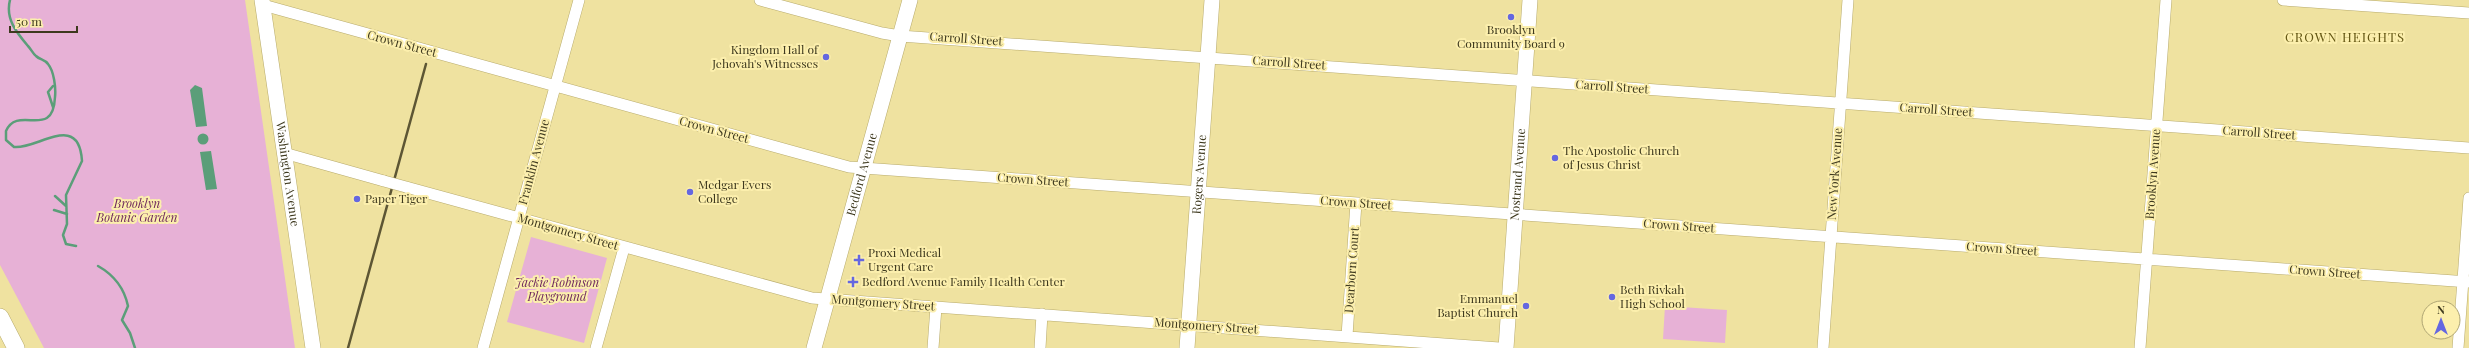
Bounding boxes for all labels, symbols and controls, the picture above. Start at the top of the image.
scale bar [10,8,77,34]
marker: Brooklyn Community Board 9 [1506,12,1516,22]
text: 50 m [16,13,42,29]
place label: Brooklyn Community Board 9 [1457,21,1565,51]
street label: Crown Street [366,26,440,60]
street label: Carroll Street [929,27,1004,49]
district label: CROWN HEIGHTS [2285,28,2405,45]
place label: Kingdom Hall of Jehovah's Witnesses [711,41,819,71]
street label: Carroll Street [1252,51,1327,73]
marker: Kingdom Hall of Jehovah's Witnesses [821,52,831,62]
street label: Carroll Street [1575,75,1650,97]
street label: Carroll Street [1899,98,1974,120]
street label: Crown Street [678,112,752,146]
street label: Franklin Avenue [514,117,552,206]
street label: Washington Avenue [273,119,304,228]
street label: Carroll Street [2222,121,2297,143]
street label: New York Avenue [1823,127,1845,221]
street label: Nostrand Avenue [1506,128,1528,221]
street label: Brooklyn Avenue [2141,128,2163,220]
street label: Bedford Avenue [842,131,880,217]
street label: Rogers Avenue [1188,134,1209,215]
place label: The Apostolic Church of Jesus Christ [1563,142,1679,172]
marker: The Apostolic Church of Jesus Christ [1550,153,1560,163]
street label: Crown Street [997,169,1070,190]
place label: Medgar Evers College [698,176,771,206]
marker: Medgar Evers College [685,187,695,197]
place label: Paper Tiger [365,190,428,206]
street label: Crown Street [1320,192,1393,213]
marker: Paper Tiger [352,194,362,204]
park label: Brooklyn Botanic Garden [96,195,177,225]
street label: Montgomery Street [516,209,621,253]
street label: Crown Street [1643,215,1716,236]
street label: Dearborn Court [1340,226,1362,313]
street label: Crown Street [1966,238,2039,259]
place label: Proxi Medical Urgent Care [868,244,942,274]
marker: Proxi Medical Urgent Care [853,254,865,266]
street label: Crown Street [2289,261,2362,282]
place label: Bedford Avenue Family Health Center [862,273,1066,289]
park label: Jackie Robinson Playground [515,274,599,304]
marker: Bedford Avenue Family Health Center [847,276,859,288]
place label: Beth Rivkah High School [1620,281,1685,311]
street label: Montgomery Street [831,290,936,314]
place label: Emmanuel Baptist Church [1437,290,1519,320]
marker: Beth Rivkah High School [1607,292,1617,302]
north arrow [2421,300,2461,340]
marker: Emmanuel Baptist Church [1521,301,1531,311]
text: N [2437,302,2445,317]
street label: Montgomery Street [1154,313,1259,337]

